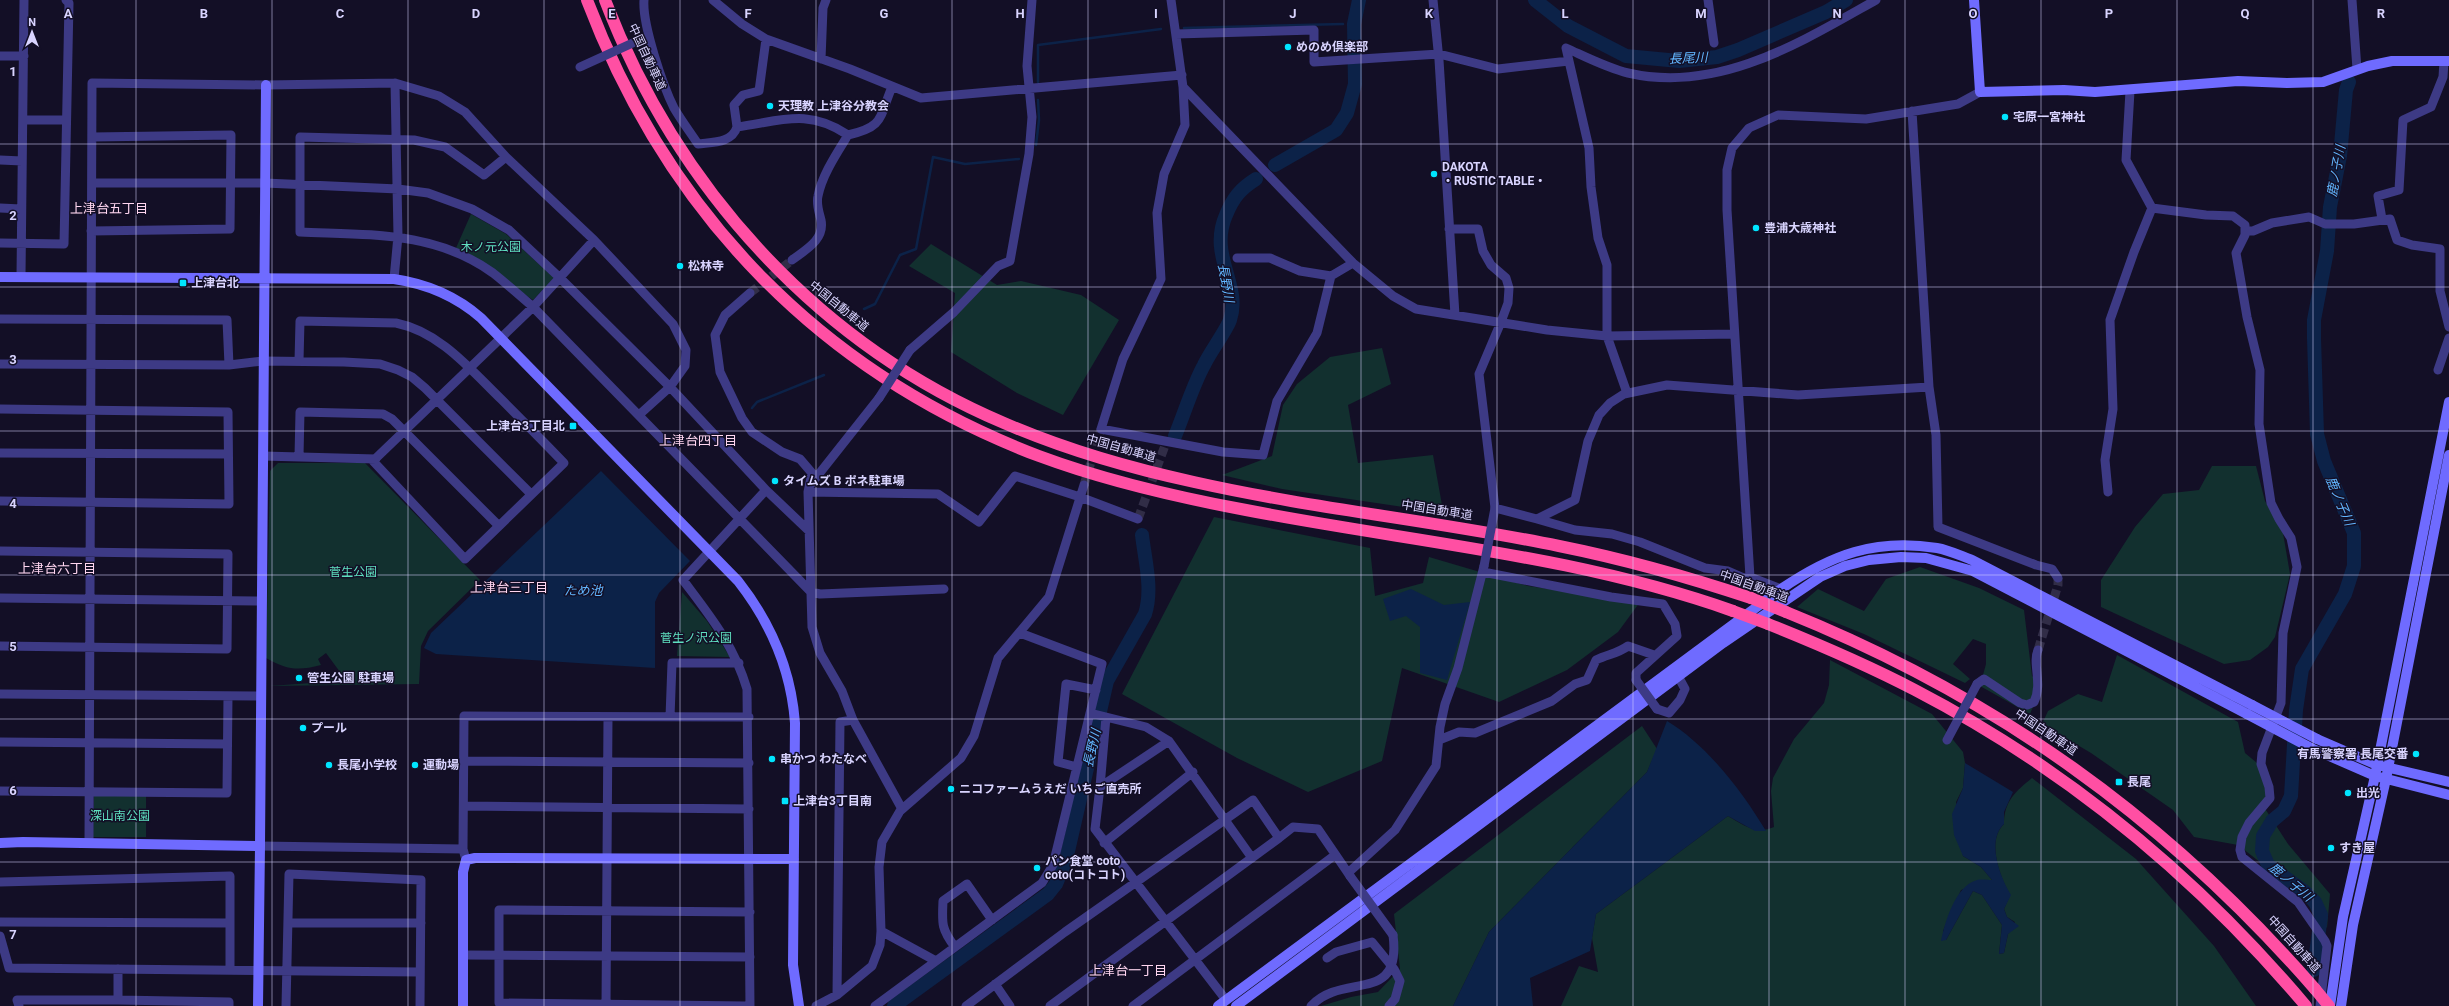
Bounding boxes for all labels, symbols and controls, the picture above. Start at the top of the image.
text: A [64,6,73,21]
text: B [200,6,208,21]
text: C [336,6,345,21]
text: D [472,6,480,21]
text: E [608,6,616,21]
text: F [744,6,752,21]
text: G [880,6,889,21]
text: H [1015,6,1025,21]
text: I [1154,6,1158,21]
text: J [1289,6,1297,21]
text: K [1425,6,1434,21]
text: L [1561,6,1569,21]
text: M [1695,6,1707,21]
text: N [1832,6,1842,21]
text: O [1969,6,1978,21]
text: P [2105,6,2113,21]
text: Q [2241,6,2250,21]
text: R [2377,6,2386,21]
north arrow [12,12,52,52]
text: N [28,16,36,29]
street label: 中国自動車道 [625,21,669,93]
place label: めのめ倶楽部 [1296,40,1368,54]
marker: めのめ倶楽部 [1283,42,1293,52]
water label: 長尾川 [1668,50,1710,66]
text: 1 [9,64,17,79]
place label: 天理教 上津谷分教会 [778,99,889,113]
marker: 天理教 上津谷分教会 [765,101,775,111]
place label: 宅原一宮神社 [2013,110,2085,124]
marker: 宅原一宮神社 [2000,112,2010,122]
water label: 鹿ノ子川 [2324,142,2348,198]
place label: DAKOTA ・RUSTIC TABLE・ [1442,160,1546,188]
marker: DAKOTA ・RUSTIC TABLE・ [1429,169,1439,179]
district label: 上津台五丁目 [70,201,148,216]
text: 2 [9,208,17,223]
place label: 豊浦大歳神社 [1764,221,1836,235]
marker: 豊浦大歳神社 [1751,223,1761,233]
park label: 木ノ元公園 [461,240,521,254]
place label: 松林寺 [688,259,724,273]
marker: 松林寺 [675,261,685,271]
water label: 長野川 [1215,262,1237,305]
place label: 上津台北 [191,276,239,290]
marker: 上津台北 [178,278,188,288]
street label: 中国自動車道 [807,278,871,334]
text: 3 [9,352,17,367]
place label: 上津台3丁目北 [486,419,565,433]
marker: 上津台3丁目北 [568,421,578,431]
street label: 中国自動車道 [1084,431,1158,465]
district label: 上津台四丁目 [659,433,737,448]
place label: タイムズ B ポネ駐車場 [783,474,904,488]
water label: 鹿ノ子川 [2323,474,2358,530]
marker: タイムズ B ポネ駐車場 [770,476,780,486]
text: 4 [9,496,17,511]
street label: 中国自動車道 [1400,497,1474,523]
district label: 上津台六丁目 [18,561,96,576]
park label: 菅生公園 [329,565,377,579]
street label: 中国自動車道 [1718,567,1790,605]
district label: 上津台三丁目 [470,580,548,595]
water label: ため池 [563,583,604,598]
park label: 菅生ノ沢公園 [660,631,732,645]
text: 5 [9,639,17,654]
place label: 管生公園 駐車場 [307,671,394,685]
marker: 管生公園 駐車場 [294,673,304,683]
street label: 中国自動車道 [2012,706,2080,758]
place label: プール [311,721,347,735]
marker: プール [298,723,308,733]
water label: 長野川 [1080,725,1104,769]
place label: 有馬警察署 長尾交番 [2297,747,2409,761]
marker: 有馬警察署 長尾交番 [2411,749,2421,759]
place label: 串かつ わたなべ [780,752,867,766]
marker: 串かつ わたなべ [767,754,777,764]
place label: 長尾小学校 [337,758,397,772]
place label: 運動場 [423,758,459,772]
marker: 長尾小学校 [324,760,334,770]
marker: 運動場 [410,760,420,770]
place label: 長尾 [2127,775,2151,789]
marker: 長尾 [2114,777,2124,787]
place label: ニコファームうえだ いちご直売所 [959,782,1142,796]
text: 6 [9,783,17,798]
marker: ニコファームうえだ いちご直売所 [946,784,956,794]
place label: 出光 [2356,786,2380,800]
marker: 出光 [2343,788,2353,798]
place label: 上津台3丁目南 [793,794,872,808]
marker: 上津台3丁目南 [780,796,790,806]
park label: 深山南公園 [90,809,150,823]
place label: すき屋 [2339,841,2375,855]
marker: すき屋 [2326,843,2336,853]
place label: パン食堂 coto coto(コトコト) [1045,854,1125,882]
water label: 鹿ノ子川 [2266,860,2317,906]
marker: パン食堂 coto coto(コトコト) [1032,863,1042,873]
street label: 中国自動車道 [2265,913,2323,975]
text: 7 [9,927,17,942]
district label: 上津台一丁目 [1089,963,1167,978]

